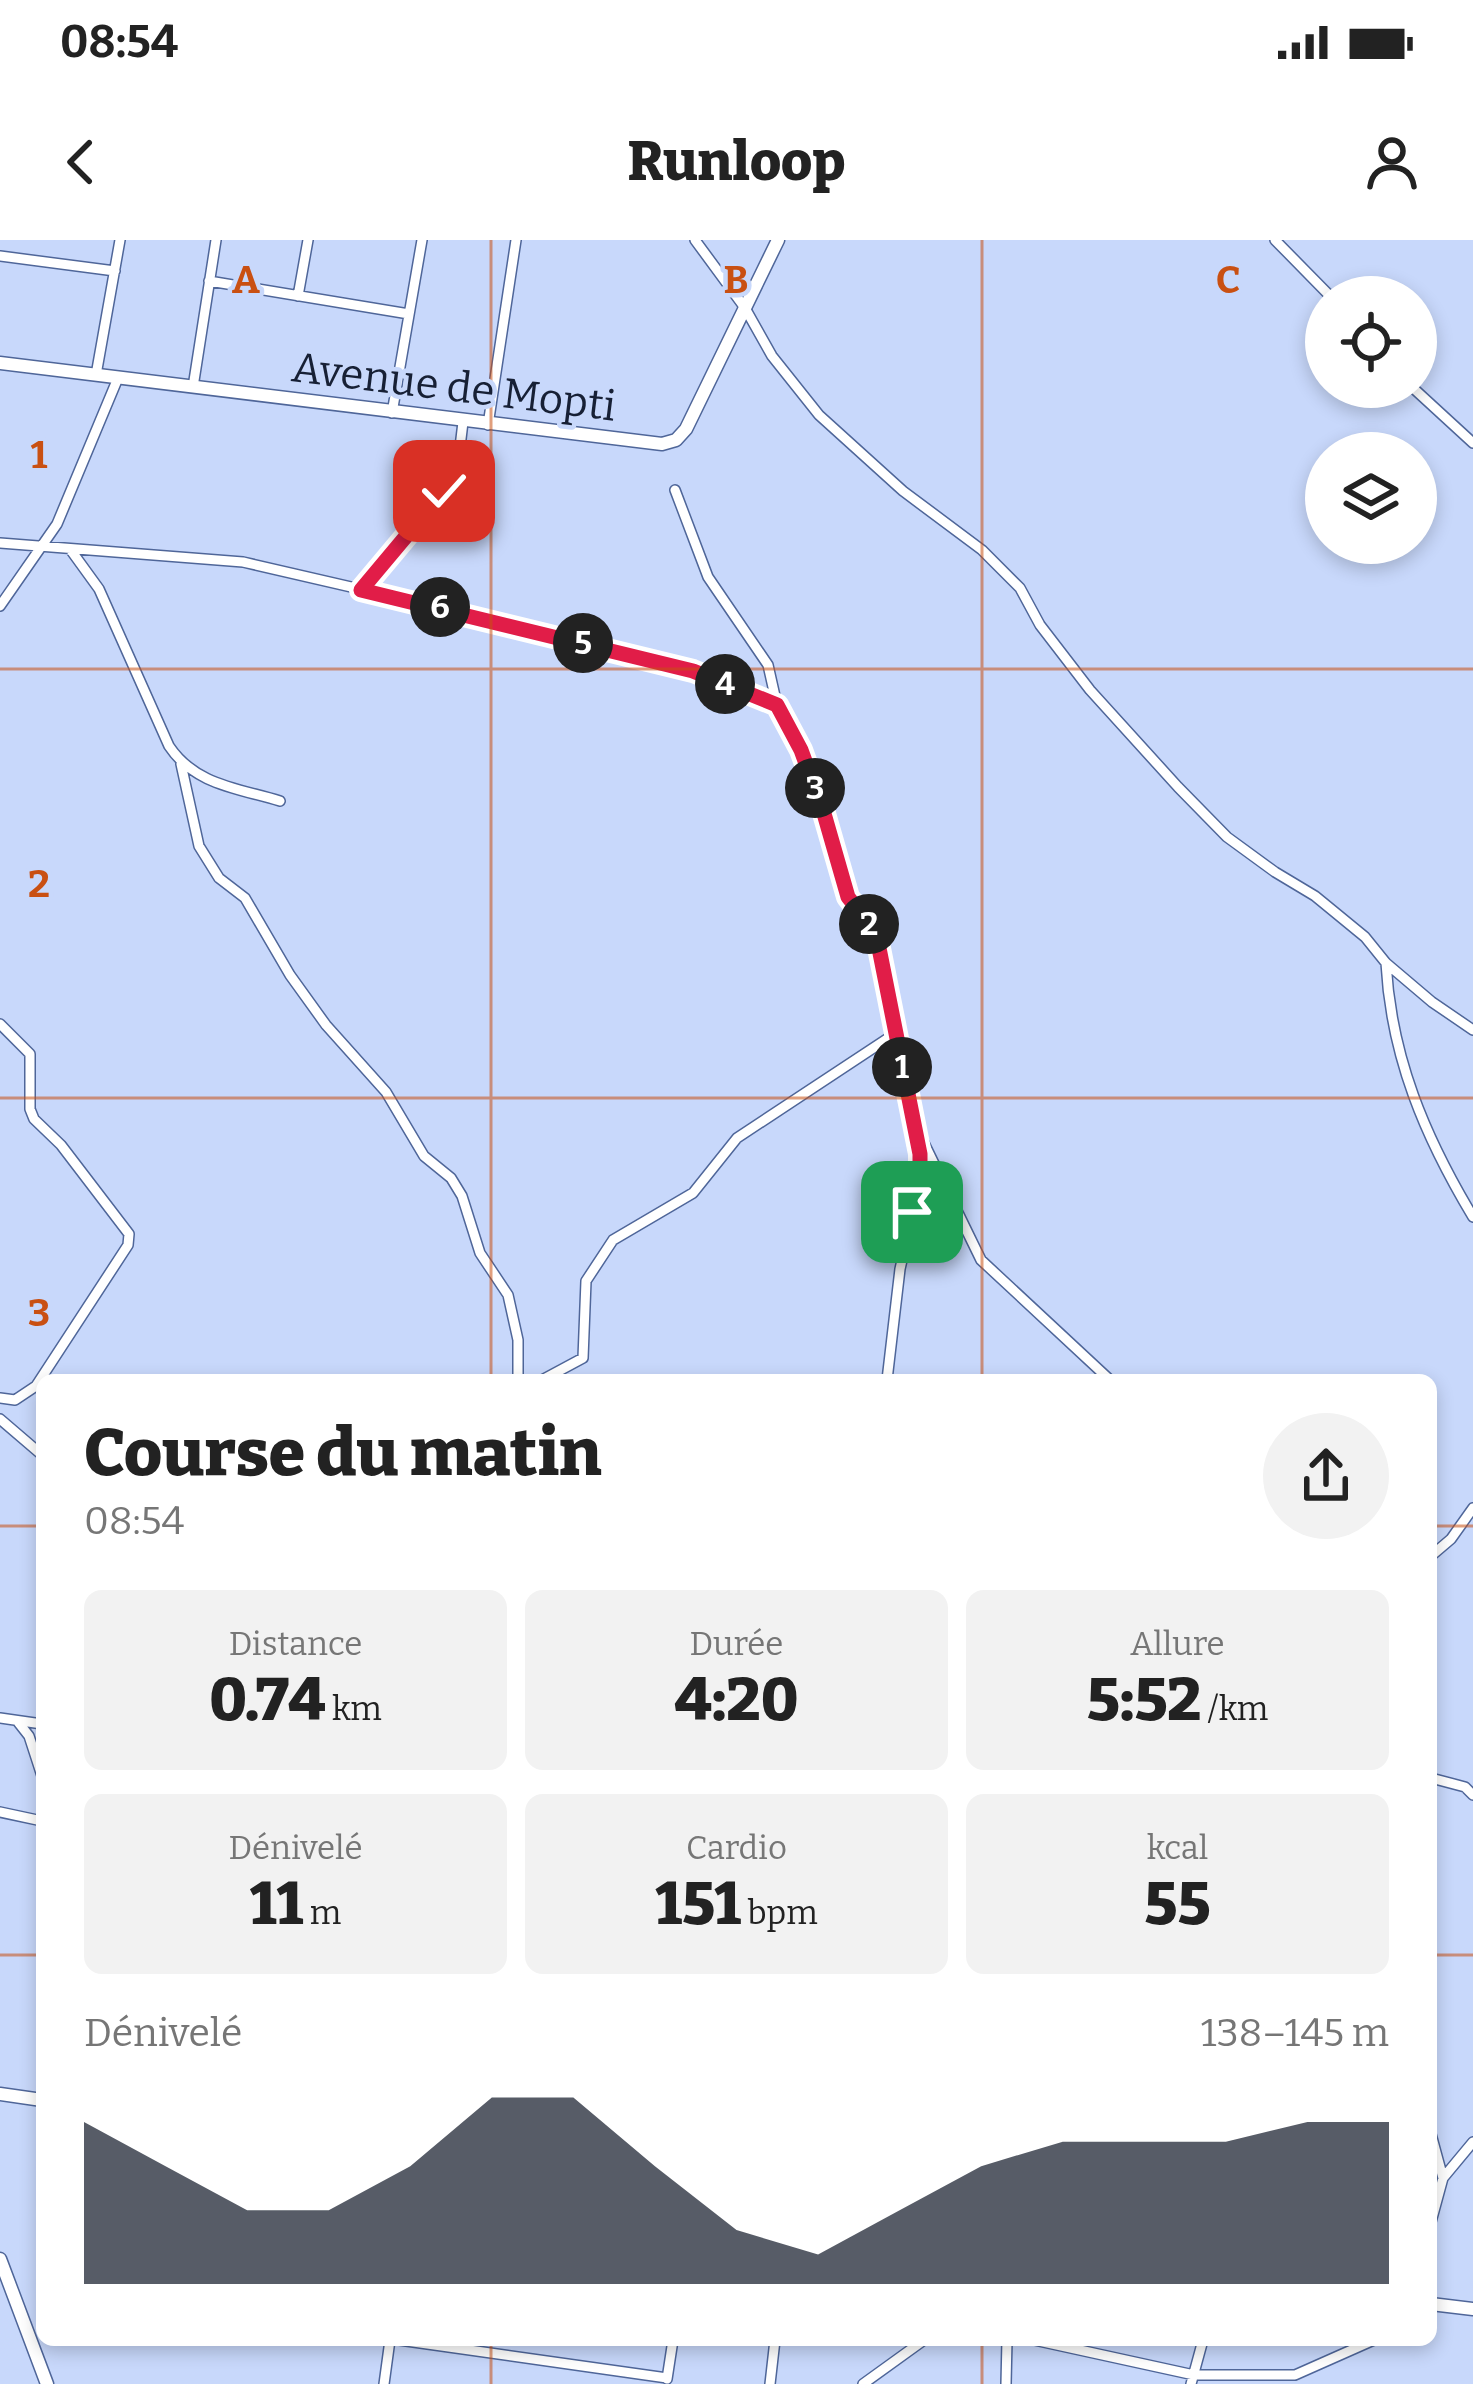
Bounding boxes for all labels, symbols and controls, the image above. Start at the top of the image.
text: 08:54 [60,15,178,69]
icon: back [48,129,114,195]
icon: person [1359,129,1425,195]
text: Runloop [628,130,845,194]
text: A [232,257,260,303]
text: B [723,257,749,303]
text: C [1216,257,1240,303]
map controls [1305,276,1437,564]
button: locate [1305,276,1437,408]
street label: Avenue de Mopti [289,342,619,432]
text: 1 [31,432,48,478]
button: layers [1305,432,1437,564]
pin [393,440,495,542]
icon: check [411,458,477,524]
pin: 6 [410,577,470,637]
text: 6 [430,587,450,627]
pin: 5 [553,613,613,673]
text: 5 [574,623,592,663]
pin: 4 [695,654,755,714]
text: 4 [715,664,735,704]
pin: 3 [785,758,845,818]
text: 3 [805,768,825,808]
text: 2 [28,861,50,907]
pin: 2 [839,894,899,954]
text: 2 [860,904,878,944]
pin: 1 [872,1037,932,1097]
text: 1 [895,1047,909,1087]
pin [861,1161,963,1263]
icon: arrive [879,1179,945,1245]
text: 3 [28,1290,50,1336]
text: Course du matin [84,1413,602,1492]
button: share [1263,1413,1389,1539]
text: 08:54 [84,1498,184,1544]
text: Distance [229,1624,362,1664]
text: Durée [690,1624,783,1664]
text: Allure [1130,1624,1225,1664]
text: 0.74 [209,1664,325,1736]
text: 4:20 [674,1664,799,1736]
text: 5:52 [1087,1664,1201,1736]
text: km [325,1689,382,1729]
text: /km [1201,1689,1268,1729]
text: Dénivelé [228,1828,363,1868]
text: Cardio [686,1828,787,1868]
text: kcal [1147,1828,1208,1868]
text: 11 [250,1868,303,1940]
text: 151 [655,1868,741,1940]
text: 55 [1144,1868,1211,1940]
text: m [303,1893,341,1933]
text: bpm [741,1893,818,1933]
text: Dénivelé [84,2010,242,2056]
text: 138–145 m [1201,2010,1389,2056]

